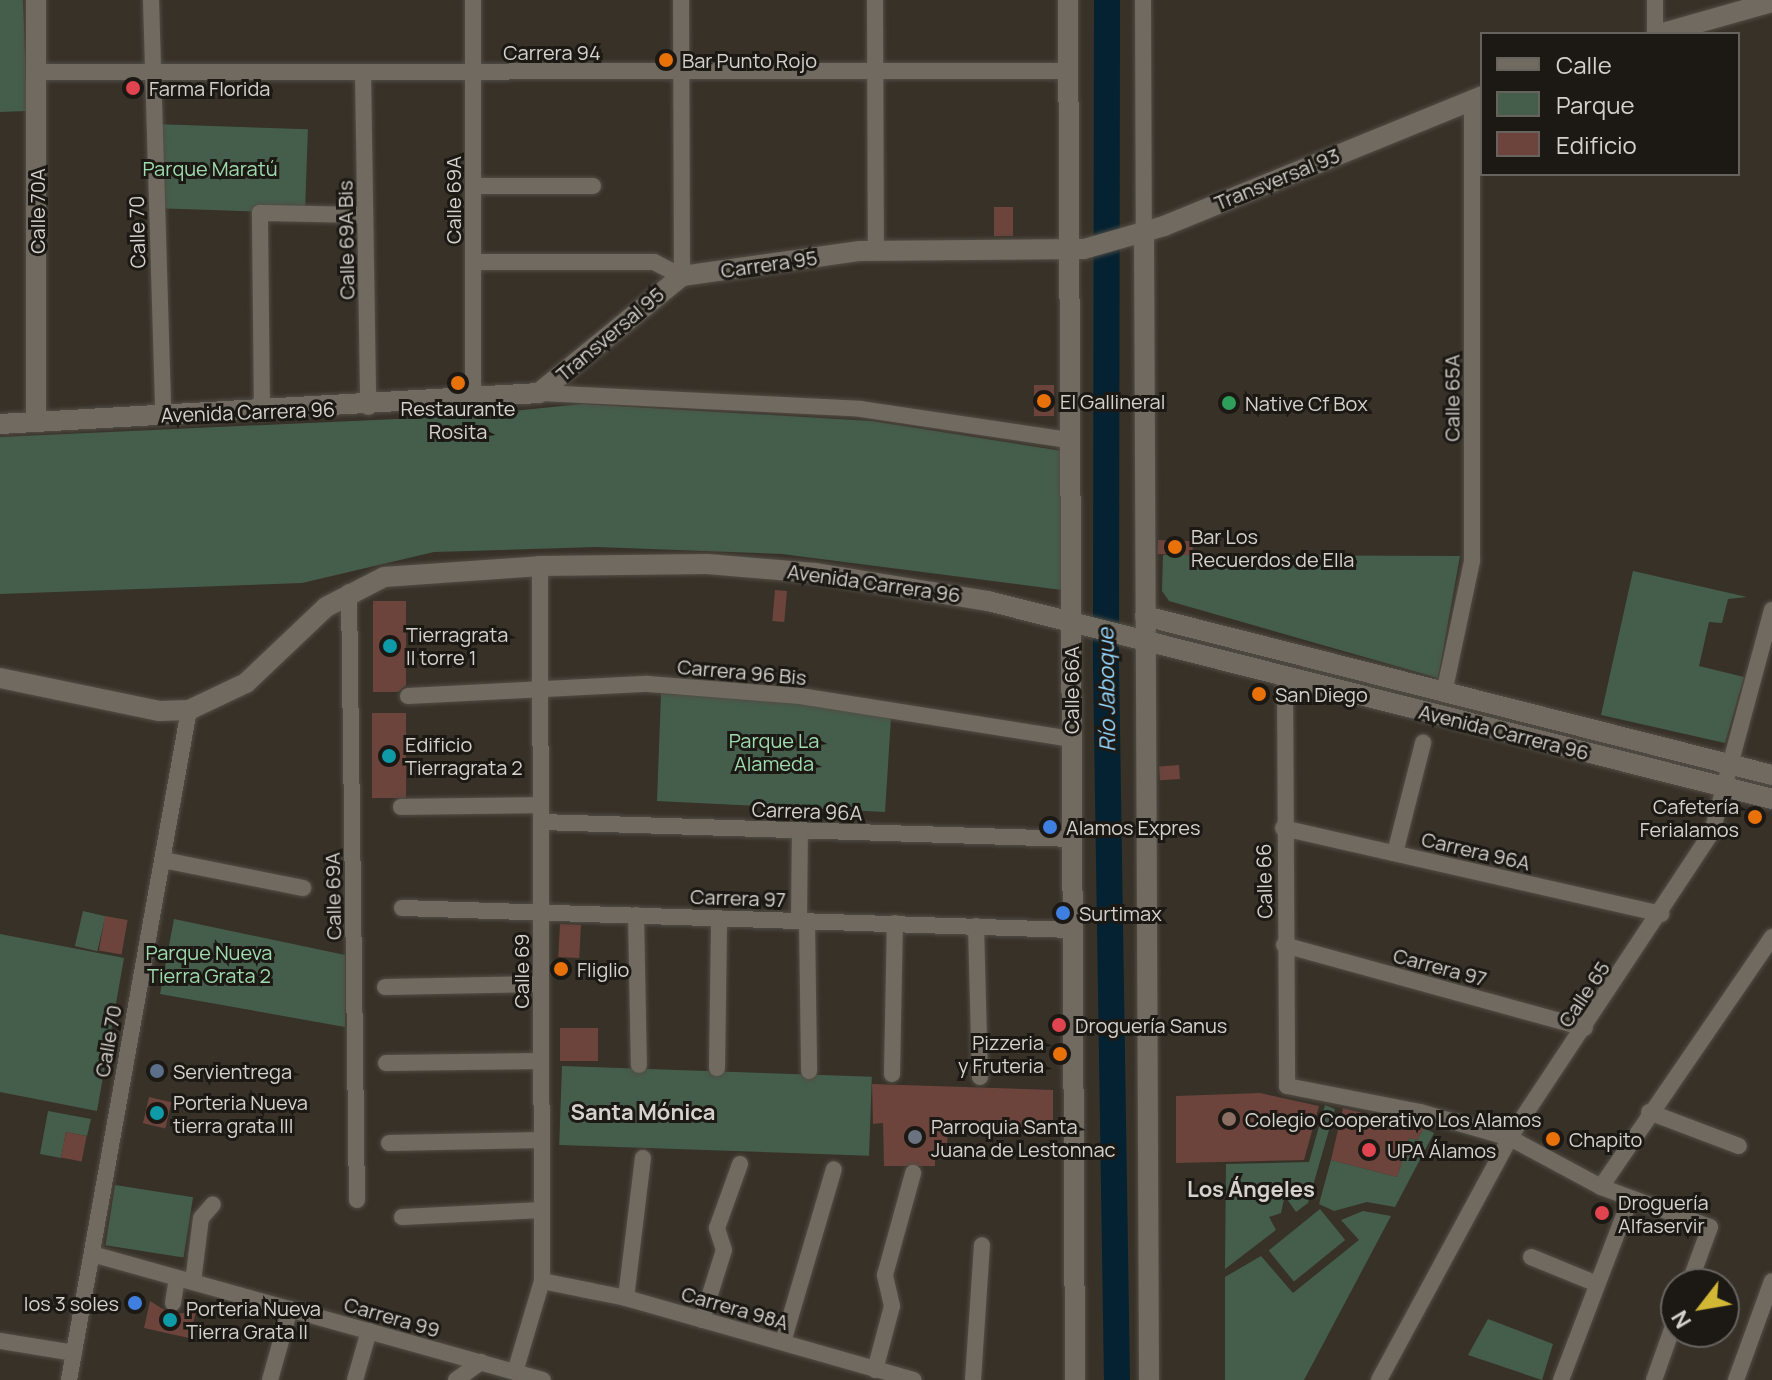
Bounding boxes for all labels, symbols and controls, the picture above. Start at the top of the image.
legend [1480,32,1740,176]
street label: Carrera 94 [503,40,601,64]
place label: Bar Punto Rojo [682,48,817,72]
text: Calle [1556,48,1612,81]
marker: Bar Punto Rojo [657,51,675,69]
place label: Farma Florida [149,76,270,100]
marker: Farma Florida [124,79,142,97]
text: Parque [1556,88,1634,121]
text: Edificio [1556,128,1637,161]
street label: Transversal 93 [1211,143,1343,215]
park label: Parque Maratú [142,156,278,180]
street label: Calle 69A [441,156,465,244]
street label: Calle 70A [25,168,49,254]
street label: Calle 69A Bis [333,180,359,300]
street label: Calle 70 [124,195,150,269]
street label: Carrera 95 [719,245,819,283]
street label: Transversal 95 [551,282,669,386]
street label: Calle 65A [1440,354,1464,442]
marker: Restaurante Rosita [449,374,467,392]
place label: El Gallineral [1060,389,1165,413]
place label: Native Cf Box [1245,391,1368,415]
marker: El Gallineral [1035,392,1053,410]
marker: Native Cf Box [1220,394,1238,412]
place label: Restaurante Rosita [401,396,515,443]
street label: Avenida Carrera 96 [160,397,336,427]
place label: Bar Los Recuerdos de Ella [1191,524,1354,571]
marker: Bar Los Recuerdos de Ella [1166,538,1184,556]
street label: Avenida Carrera 96 [786,559,962,607]
place label: Tierragrata II torre 1 [406,622,508,669]
water label: Río Jaboque [1093,628,1121,752]
marker: Tierragrata II torre 1 [381,637,399,655]
street label: Calle 66A [1059,646,1083,734]
street label: Carrera 96 Bis [676,654,808,690]
place label: San Diego [1275,682,1368,706]
marker: San Diego [1250,685,1268,703]
street label: Avenida Carrera 96 [1416,699,1592,765]
park label: Parque La Alameda [729,729,819,776]
place label: Edificio Tierragrata 2 [405,732,523,779]
marker: Edificio Tierragrata 2 [380,747,398,765]
place label: Cafetería Ferialamos [1640,794,1739,841]
street label: Carrera 96A [751,797,863,825]
marker: Cafetería Ferialamos [1746,808,1764,826]
place label: Alamos Expres [1066,815,1201,839]
marker: Alamos Expres [1041,818,1059,836]
street label: Carrera 96A [1419,827,1533,875]
street label: Calle 66 [1251,843,1277,919]
street label: Calle 69A [320,852,346,940]
street label: Carrera 97 [690,884,786,912]
place label: Surtimax [1079,901,1162,925]
marker: Surtimax [1054,904,1072,922]
street label: Calle 69 [509,933,533,1009]
park label: Parque Nueva Tierra Grata 2 [146,941,272,988]
street label: Carrera 97 [1391,943,1489,991]
street label: Calle 65 [1553,956,1615,1032]
place label: Fliglio [577,957,629,981]
marker: Fliglio [552,960,570,978]
street label: Calle 70 [90,1003,126,1079]
place label: Droguería Sanus [1075,1013,1227,1037]
marker: Droguería Sanus [1050,1016,1068,1034]
place label: Pizzeria y Fruteria [958,1030,1044,1077]
marker: Pizzeria y Fruteria [1051,1045,1069,1063]
place label: Servientrega [173,1059,292,1083]
marker: Servientrega [148,1062,166,1080]
place label: Porteria Nueva tierra grata III [173,1090,308,1137]
district label: Santa Mónica [571,1100,715,1126]
marker: Porteria Nueva tierra grata III [148,1104,166,1122]
place label: Colegio Cooperativo Los Alamos [1245,1107,1542,1131]
marker: Colegio Cooperativo Los Alamos [1220,1110,1238,1128]
place label: Parroquia Santa Juana de Lestonnac [931,1114,1116,1161]
place label: Chapito [1569,1127,1642,1151]
marker: Parroquia Santa Juana de Lestonnac [906,1128,924,1146]
marker: Chapito [1544,1130,1562,1148]
place label: UPA Álamos [1387,1138,1496,1162]
marker: UPA Álamos [1358,1139,1380,1161]
district label: Los Ángeles [1187,1177,1315,1203]
place label: Droguería Alfaservir [1618,1190,1709,1237]
marker: Droguería Alfaservir [1593,1204,1611,1222]
north arrow [1660,1268,1740,1348]
street label: Carrera 98A [679,1281,791,1335]
place label: los 3 soles [24,1291,119,1315]
street label: Carrera 99 [342,1292,442,1342]
marker: los 3 soles [126,1294,144,1312]
place label: Porteria Nueva Tierra Grata II [186,1296,321,1343]
text: N [1664,1305,1698,1334]
marker: Porteria Nueva Tierra Grata II [161,1311,179,1329]

